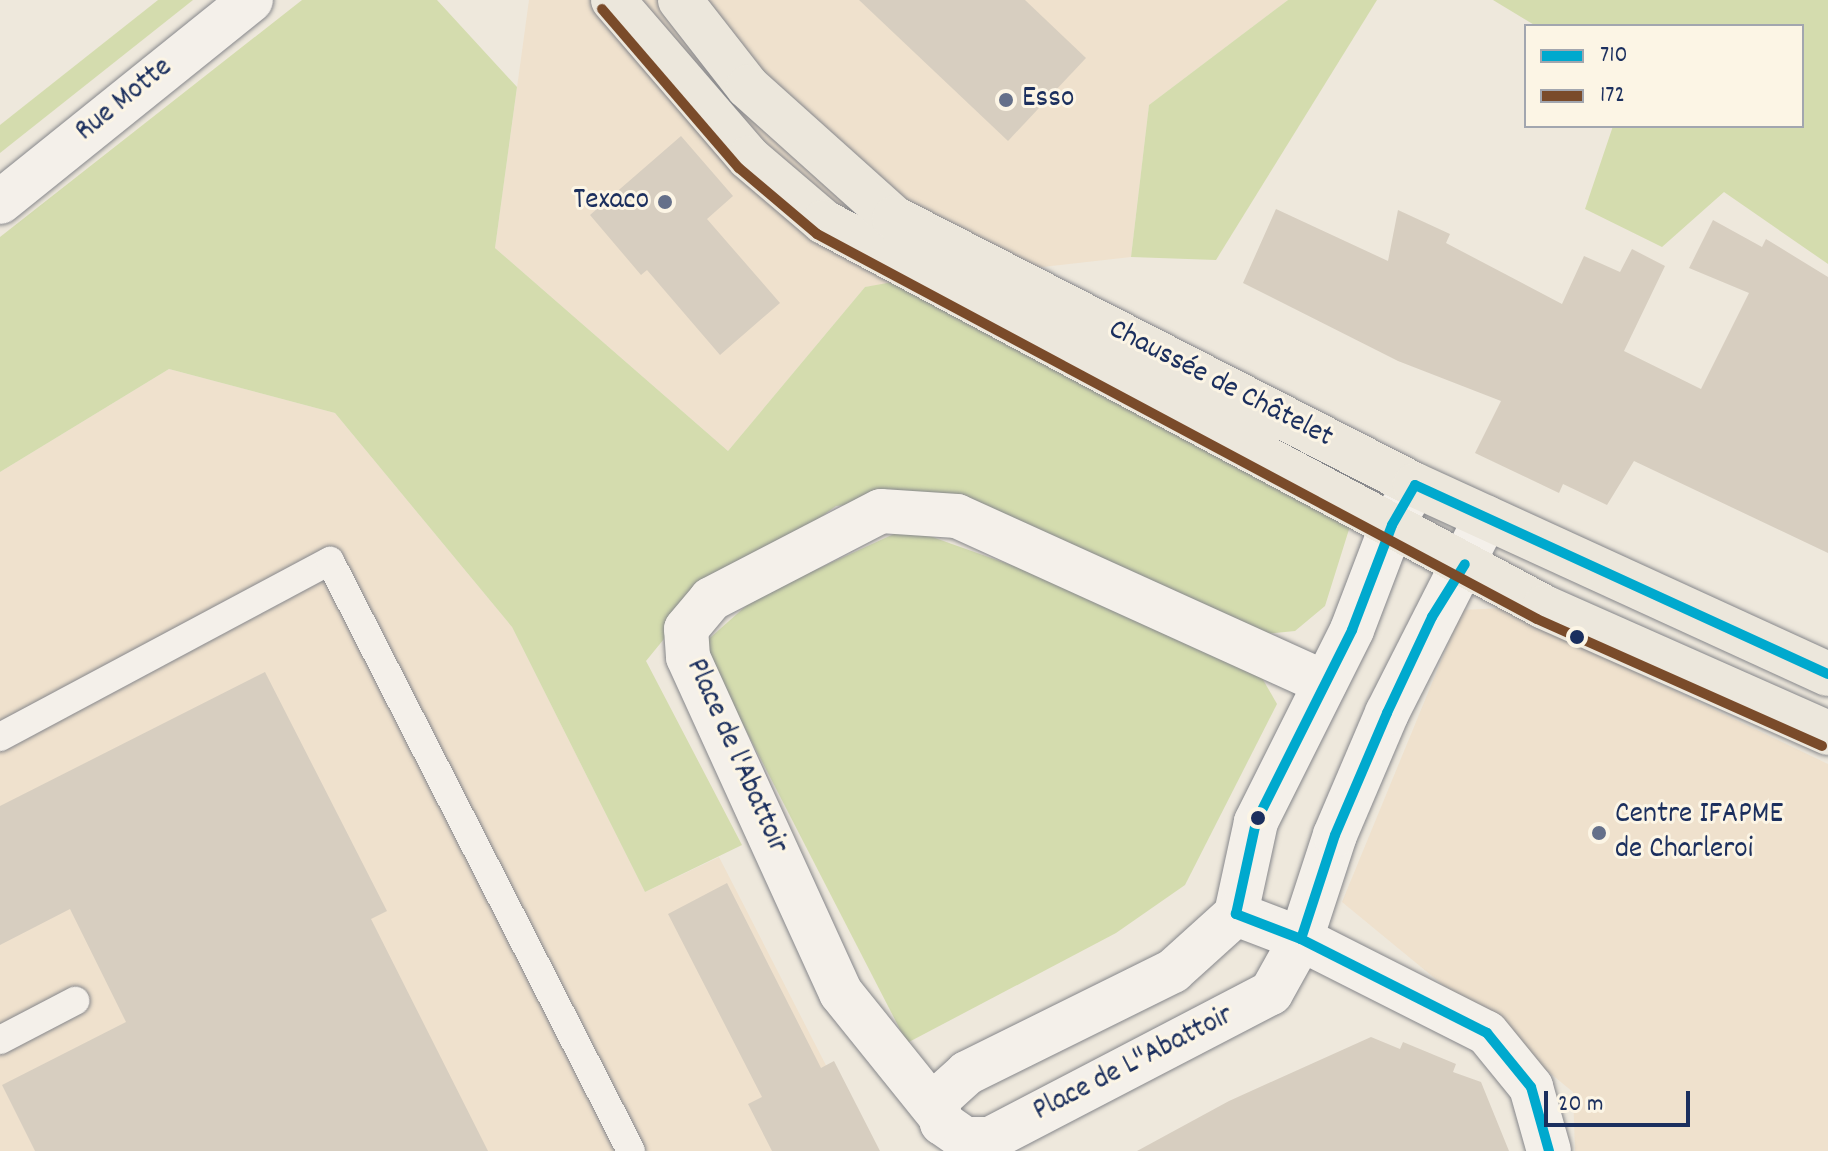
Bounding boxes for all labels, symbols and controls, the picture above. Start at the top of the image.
legend [1524,24,1804,128]
text: 710 [1600,39,1628,73]
street label: Rue Motte [69,51,181,151]
text: 172 [1600,79,1625,113]
place label: Esso [1022,82,1074,118]
marker: Esso [997,91,1015,109]
place label: Texaco [573,184,649,220]
marker: Texaco [656,193,674,211]
street label: Chaussée de Châtelet [1102,313,1338,457]
unlabelled marker [1569,629,1585,645]
street label: Place de l'Abattoir [676,654,794,860]
place label: Centre IFAPME de Charleroi [1615,798,1783,868]
unlabelled marker [1250,810,1266,826]
marker: Centre IFAPME de Charleroi [1590,824,1608,842]
street label: Place de L"Abattoir [1028,999,1240,1131]
scale bar [1548,1075,1694,1125]
text: 20 m [1558,1088,1604,1122]

